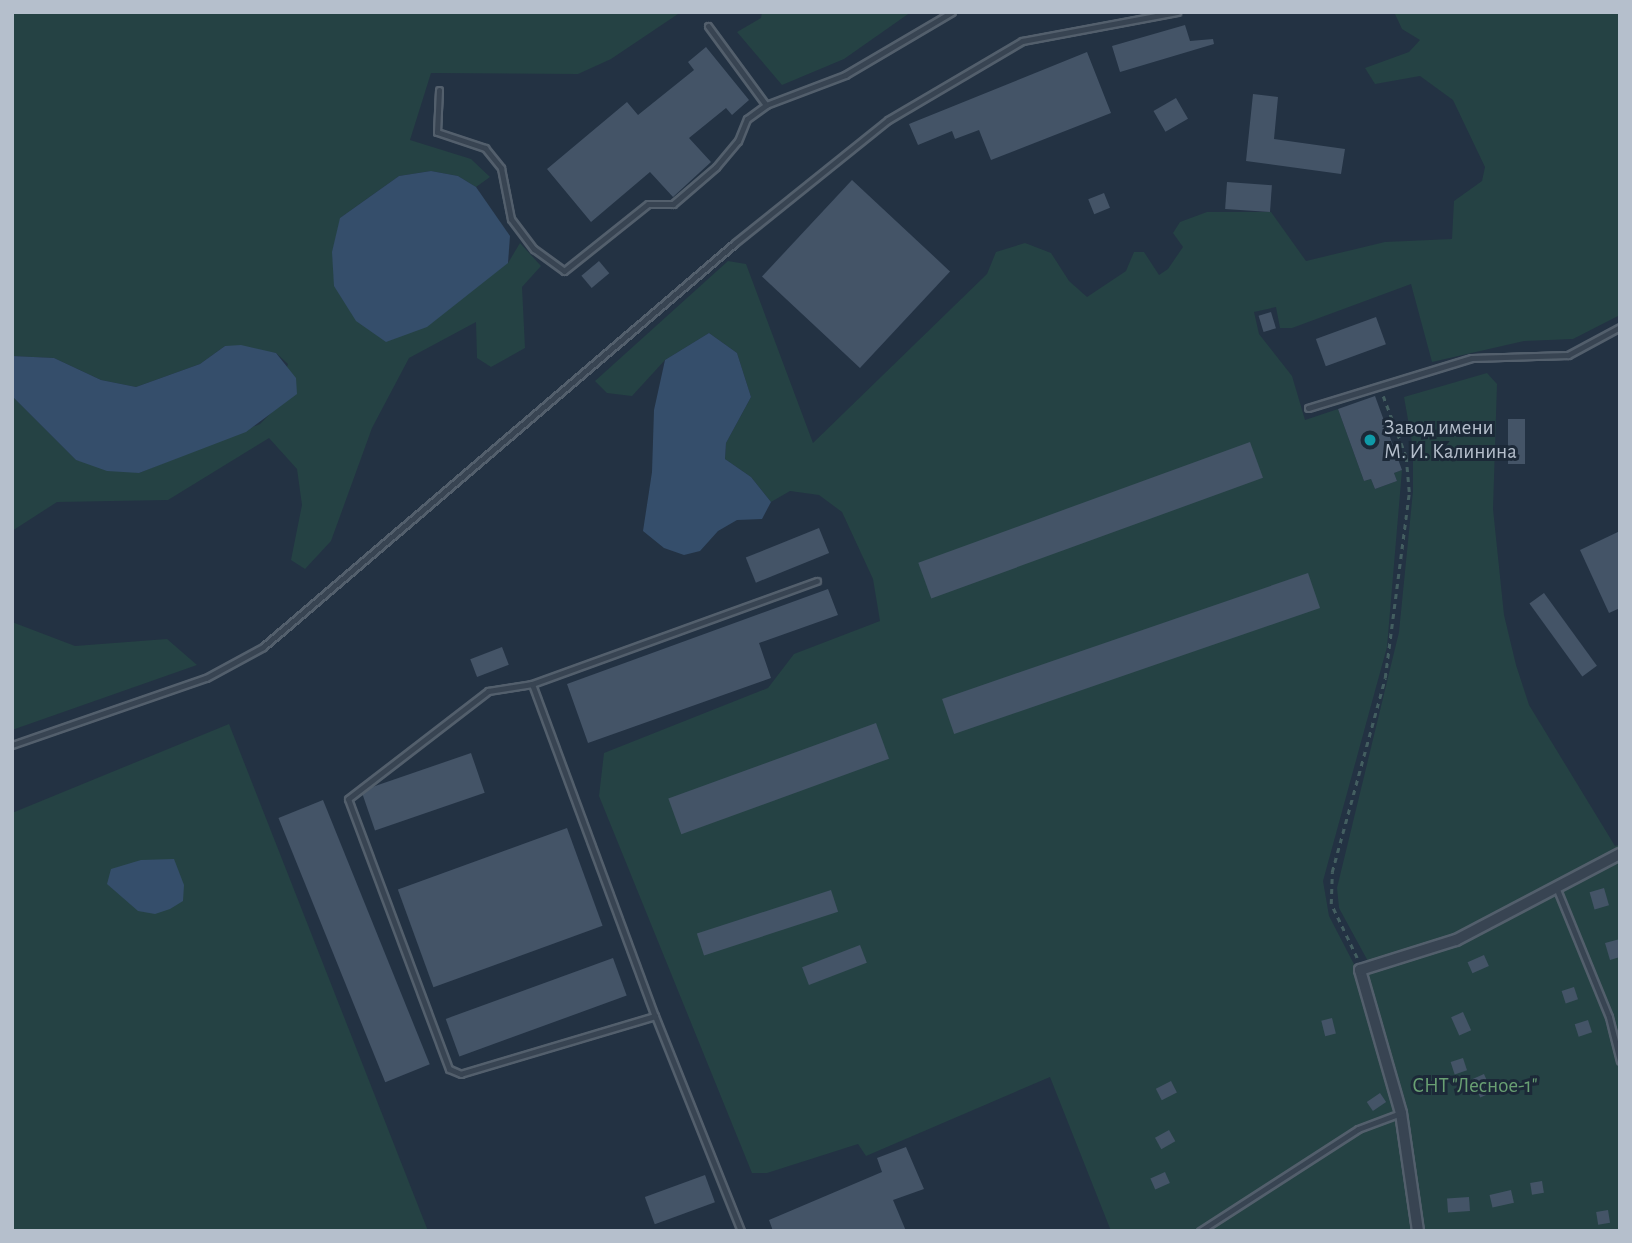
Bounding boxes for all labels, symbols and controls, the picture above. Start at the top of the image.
place label: Завод имени М. И. Калинина [1384,415,1517,465]
marker: Завод имени М. И. Калинина [1362,432,1378,448]
park label: СНТ "Лесное-1" [1412,1073,1538,1099]

